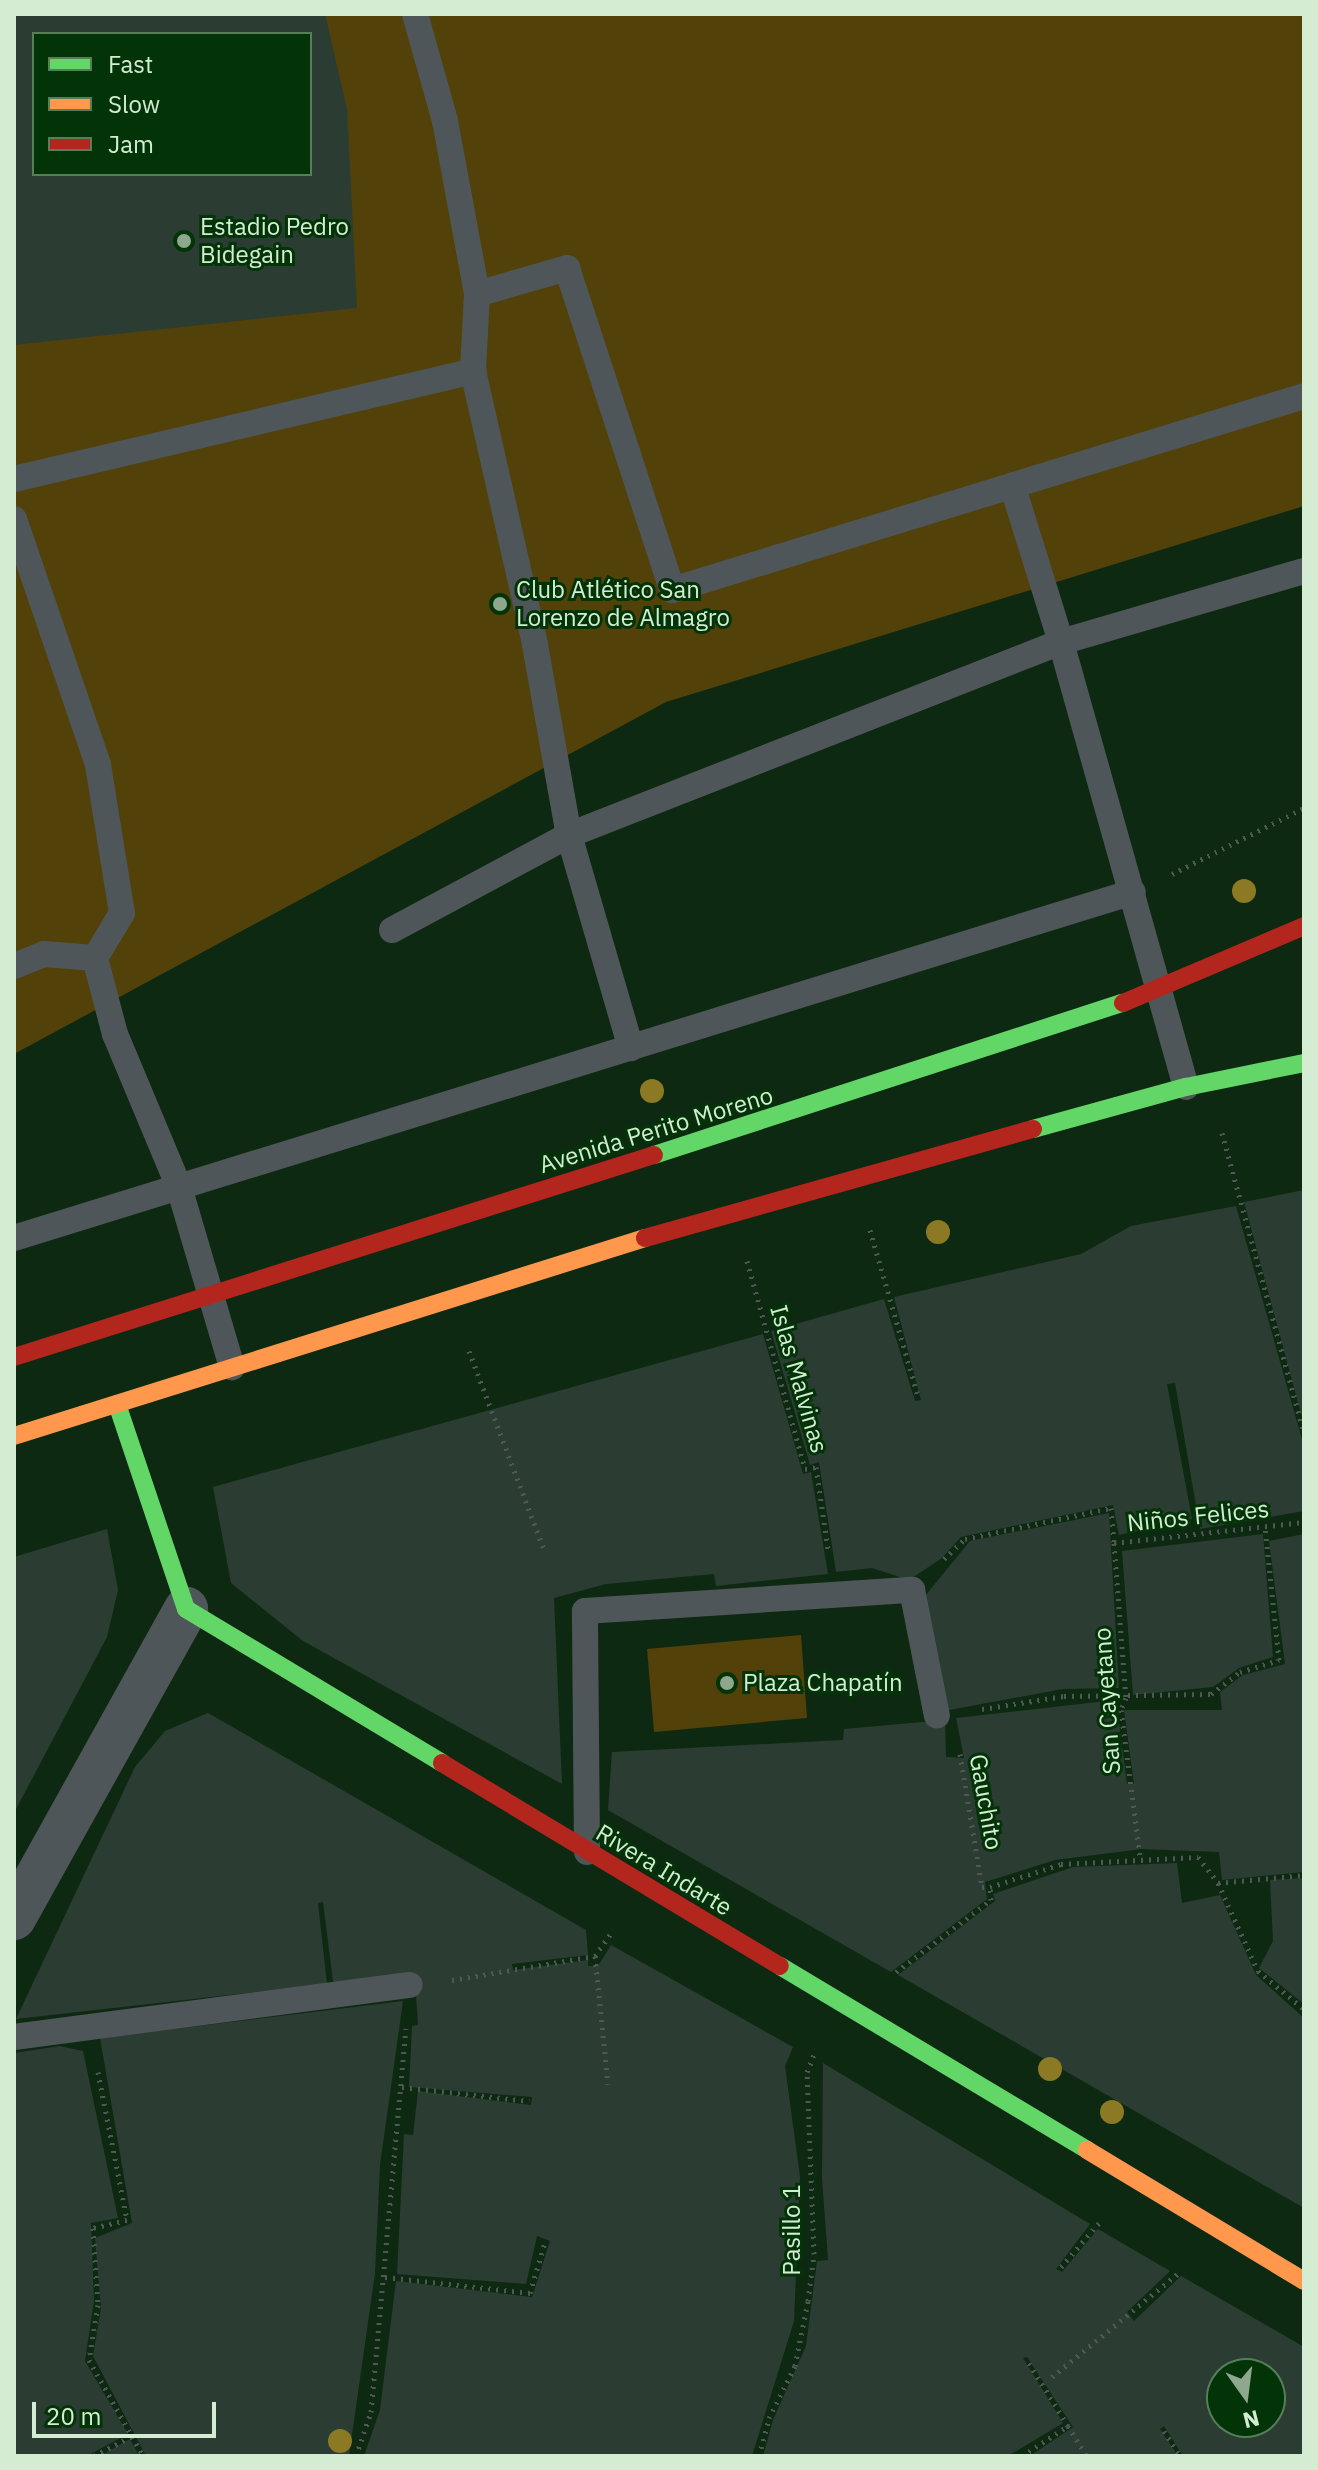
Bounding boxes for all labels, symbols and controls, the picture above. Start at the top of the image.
legend [32,32,312,176]
text: Fast [108,48,153,80]
text: Slow [108,88,160,120]
text: Jam [108,128,154,160]
place label: Estadio Pedro Bidegain [200,213,349,269]
marker: Estadio Pedro Bidegain [175,232,193,250]
place label: Club Atlético San Lorenzo de Almagro [516,576,730,632]
marker: Club Atlético San Lorenzo de Almagro [491,595,509,613]
street label: Avenida Perito Moreno [536,1081,776,1179]
street label: Islas Malvinas [764,1302,834,1456]
street label: Niños Felices [1126,1494,1270,1538]
street label: San Cayetano [1088,1627,1126,1775]
place label: Plaza Chapatín [743,1669,903,1697]
marker: Plaza Chapatín [718,1674,736,1692]
street label: Gauchito [963,1752,1009,1852]
street label: Rivera Indarte [591,1818,737,1922]
street label: Pasillo 1 [778,2184,806,2276]
north arrow [1206,2358,1286,2438]
scale bar [36,2386,220,2436]
text: 20 m [46,2400,101,2432]
text: N [1240,2404,1263,2436]

